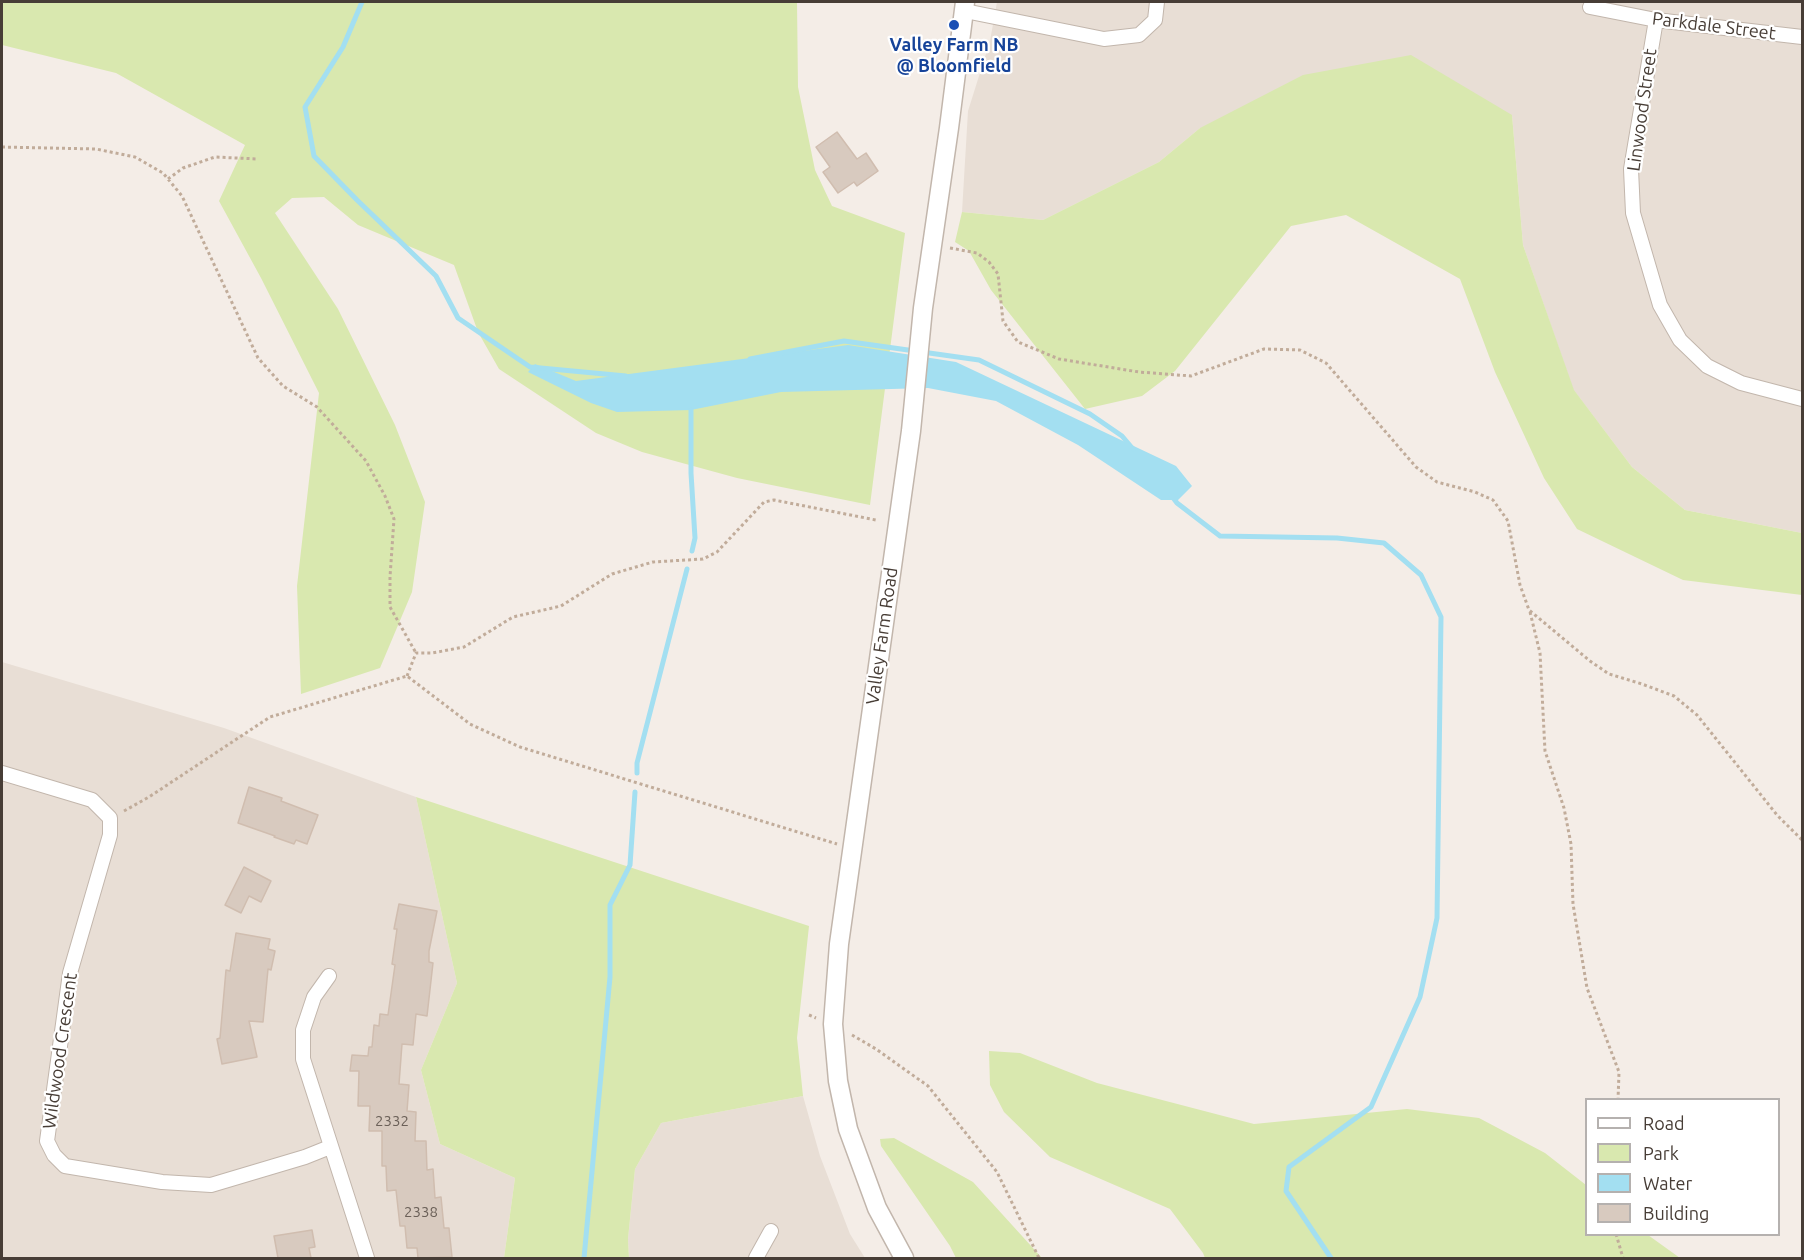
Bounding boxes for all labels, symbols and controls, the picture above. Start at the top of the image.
street label: Parkdale Street [1651,8,1777,44]
marker: Valley Farm NB @ Bloomfield [947,18,961,32]
place label: Valley Farm NB @ Bloomfield [890,34,1018,76]
street label: Linwood Street [1623,47,1661,173]
street label: Valley Farm Road [862,566,902,706]
street label: Wildwood Crescent [38,972,82,1130]
legend [1585,1098,1780,1236]
house number: 2332 [375,1112,409,1130]
text: Road [1643,1113,1685,1133]
text: Park [1643,1143,1679,1163]
text: Water [1643,1173,1692,1193]
house number: 2338 [404,1203,438,1221]
text: Building [1643,1203,1709,1223]

